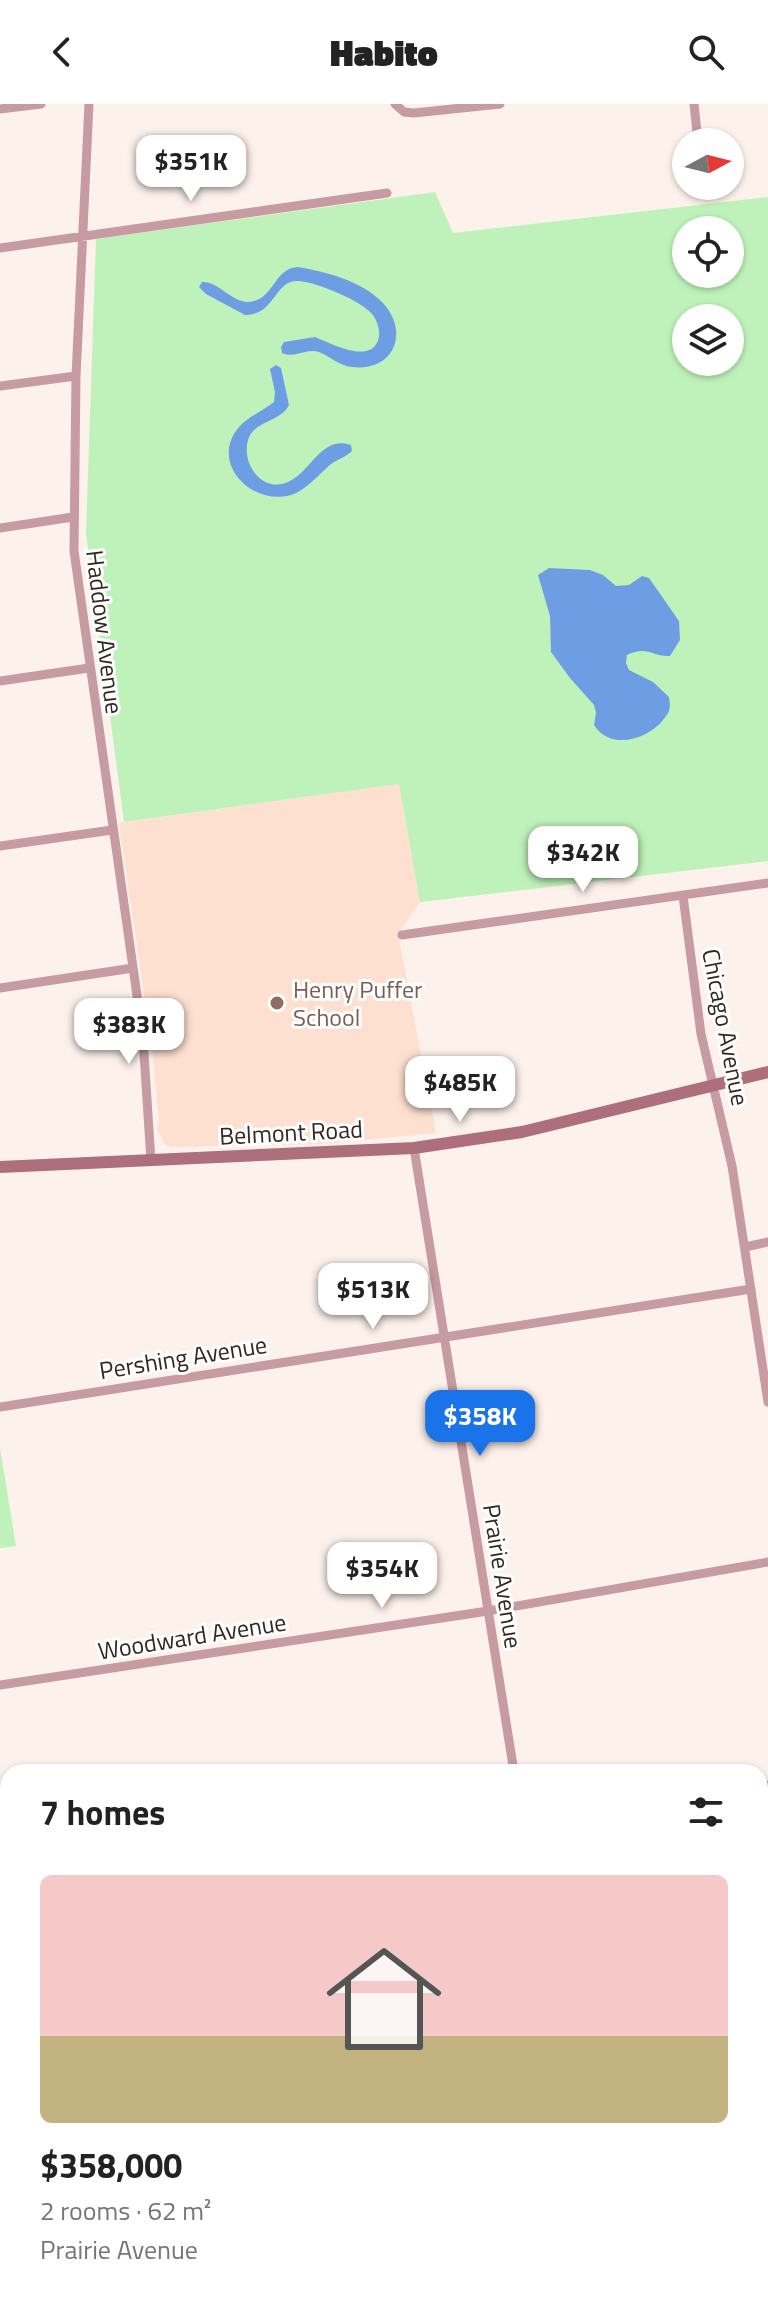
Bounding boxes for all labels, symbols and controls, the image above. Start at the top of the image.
text: Habito [330,25,438,80]
icon: back [40,30,84,74]
icon: search [684,30,728,74]
north arrow [672,128,744,200]
map controls [672,128,744,376]
pin: $351K [135,135,247,203]
text: $351K [154,141,228,180]
button: locate [672,216,744,288]
button: layers [672,304,744,376]
street label: Haddow Avenue [77,548,133,716]
pin: $342K [527,826,639,894]
text: $342K [546,832,620,871]
street label: Chicago Avenue [693,945,759,1109]
place label: Henry Puffer School [293,971,422,1035]
marker: Henry Puffer School [268,994,286,1012]
pin: $383K [73,998,185,1066]
text: $383K [92,1004,166,1043]
pin: $485K [404,1056,516,1124]
text: $485K [423,1062,497,1101]
street label: Belmont Road [218,1110,364,1154]
pin: $513K [317,1263,429,1331]
text: $513K [336,1269,410,1308]
street label: Pershing Avenue [97,1326,269,1388]
pin: $358K [424,1390,536,1458]
text: $358K [443,1396,517,1435]
street label: Prairie Avenue [474,1501,532,1651]
pin: $354K [326,1542,438,1610]
text: $354K [345,1548,419,1587]
street label: Woodward Avenue [95,1603,289,1669]
text: 7 homes [40,1786,165,1838]
icon: filters [684,1790,728,1834]
icon: home [312,1927,456,2071]
text: $358,000 [40,2139,182,2191]
text: 2 rooms · 62 m² [40,2191,211,2230]
text: Prairie Avenue [40,2230,198,2269]

